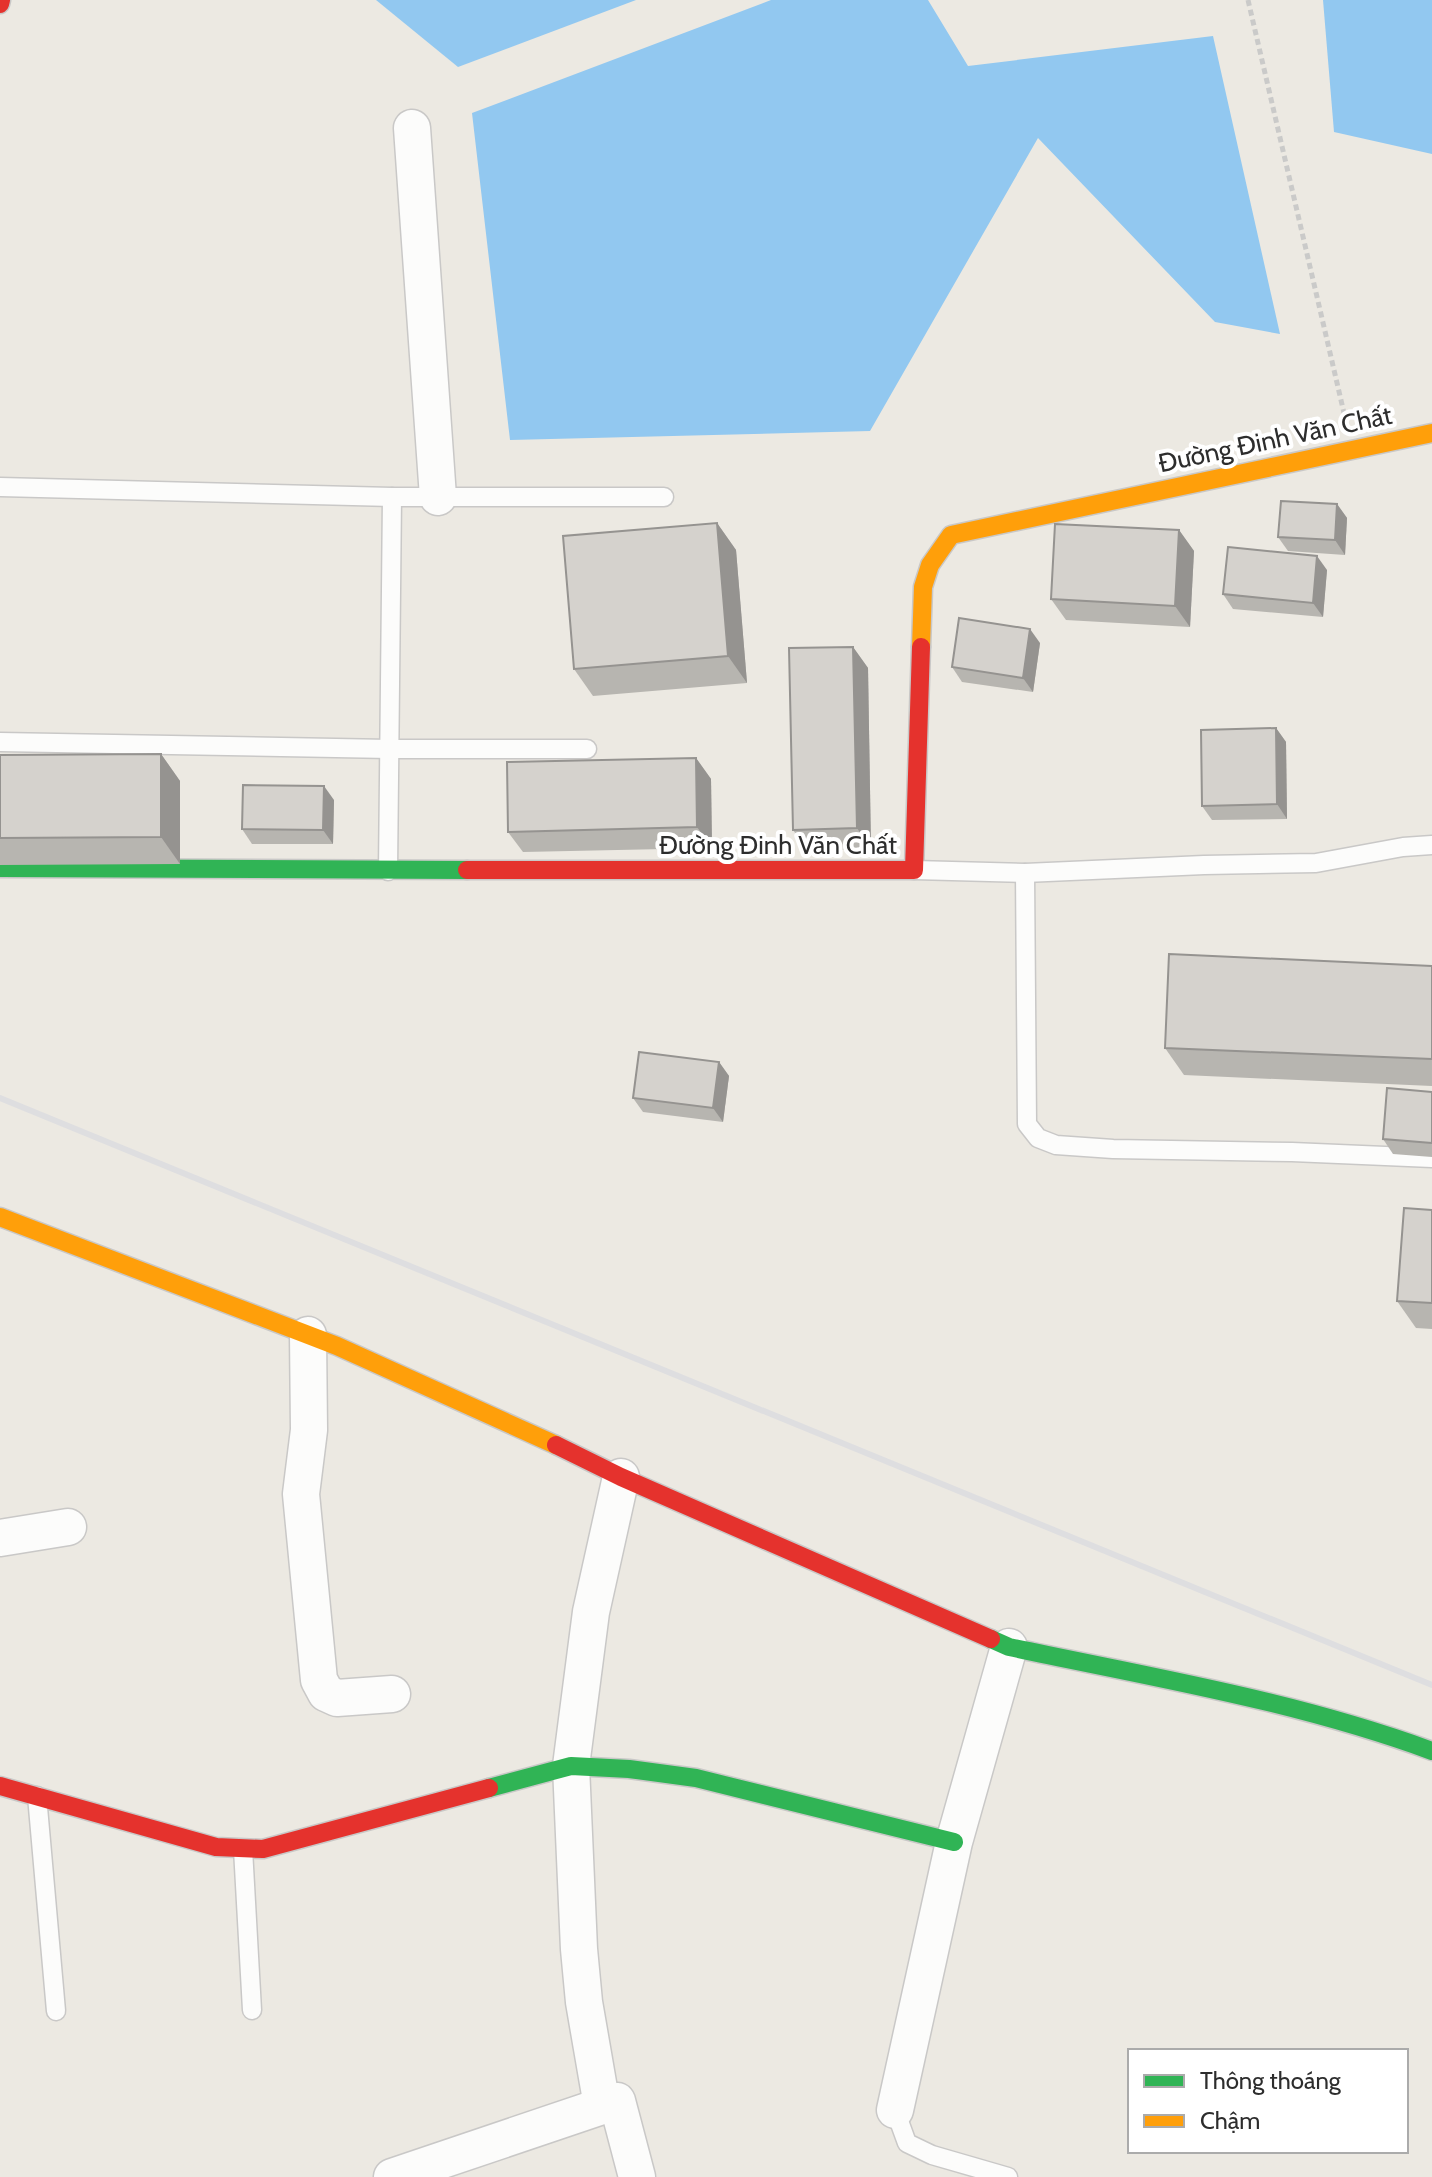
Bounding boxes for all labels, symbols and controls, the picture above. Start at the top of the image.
street label: Đường Đinh Văn Chất [1155,399,1395,479]
street label: Đường Đinh Văn Chất [659,829,897,861]
legend [1128,2049,1408,2153]
text: Thông thoáng [1200,2066,1342,2095]
text: Chậm [1200,2106,1260,2135]

